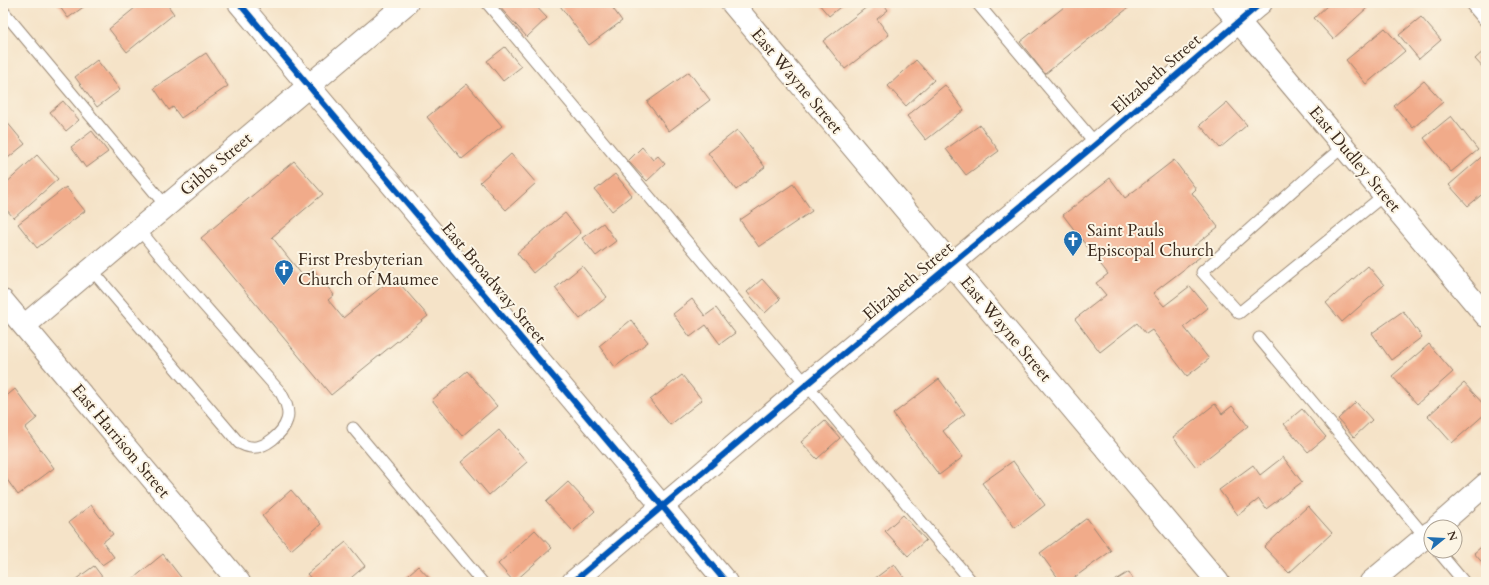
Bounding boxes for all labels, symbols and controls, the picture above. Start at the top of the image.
street label: East Wayne Street [746,23,848,139]
street label: Elizabeth Street [1106,28,1206,119]
street label: East Dudley Street [1304,101,1407,217]
street label: Gibbs Street [175,127,257,201]
street label: East Broadway Street [436,217,552,349]
place label: Saint Pauls Episcopal Church [1087,219,1215,262]
church icon: Saint Pauls Episcopal Church [1062,229,1084,257]
street label: Elizabeth Street [858,236,959,326]
place label: First Presbyterian Church of Maumee [298,248,439,291]
church icon: First Presbyterian Church of Maumee [273,258,295,286]
street label: East Wayne Street [955,271,1057,387]
street label: East Harrison Street [66,379,176,503]
north arrow [1423,519,1463,559]
text: N [1443,529,1461,543]

